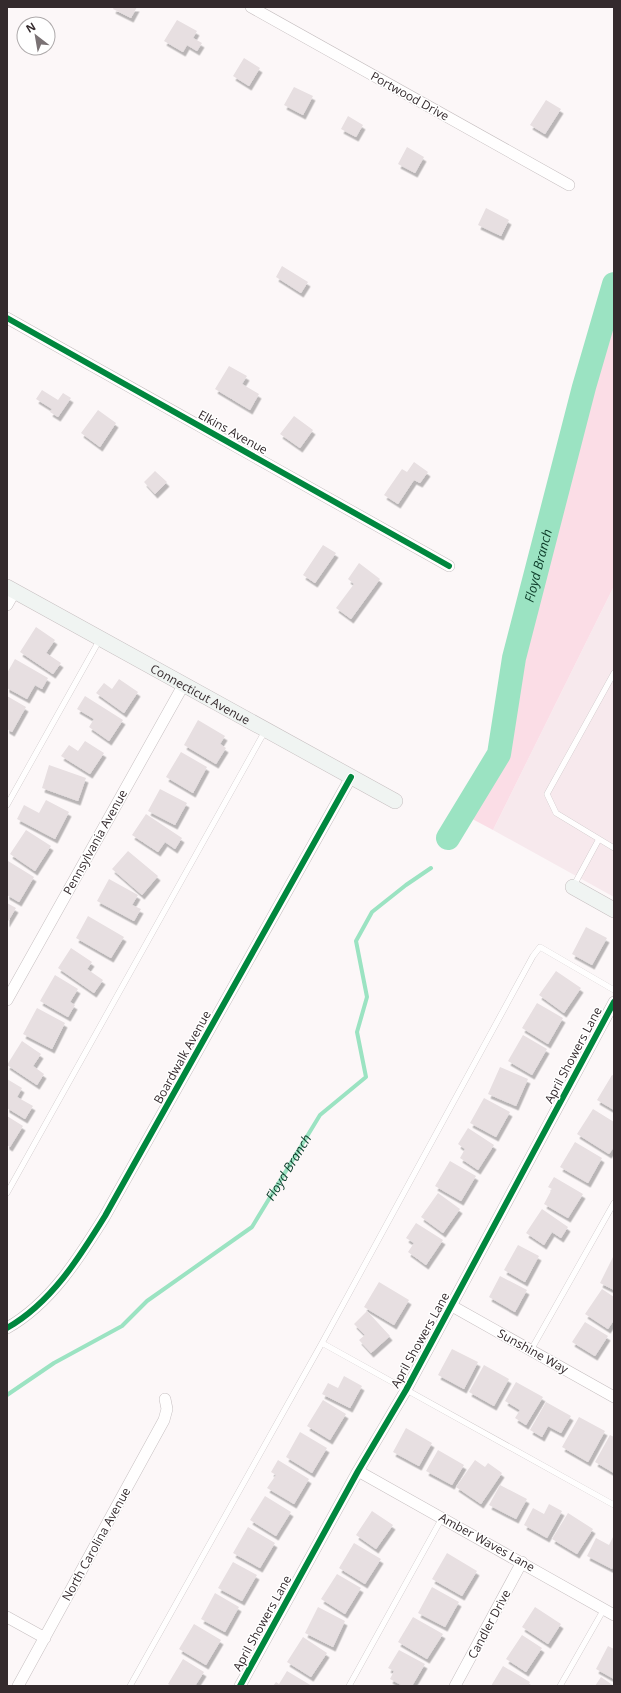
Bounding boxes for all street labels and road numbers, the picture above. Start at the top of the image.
street label: Portwood Drive [368,67,452,125]
street label: Elkins Avenue [195,406,271,458]
street label: Connecticut Avenue [148,659,254,728]
street label: Pennsylvania Avenue [59,786,131,898]
street label: April Showers Lane [540,1004,606,1106]
street label: Boardwalk Avenue [149,1007,215,1107]
street label: April Showers Lane [387,1289,453,1391]
street label: Sunshine Way [495,1325,572,1378]
street label: North Carolina Avenue [58,1484,134,1604]
street label: Amber Waves Lane [436,1509,538,1576]
street label: April Showers Lane [229,1572,295,1674]
street label: Candler Drive [464,1586,514,1662]

